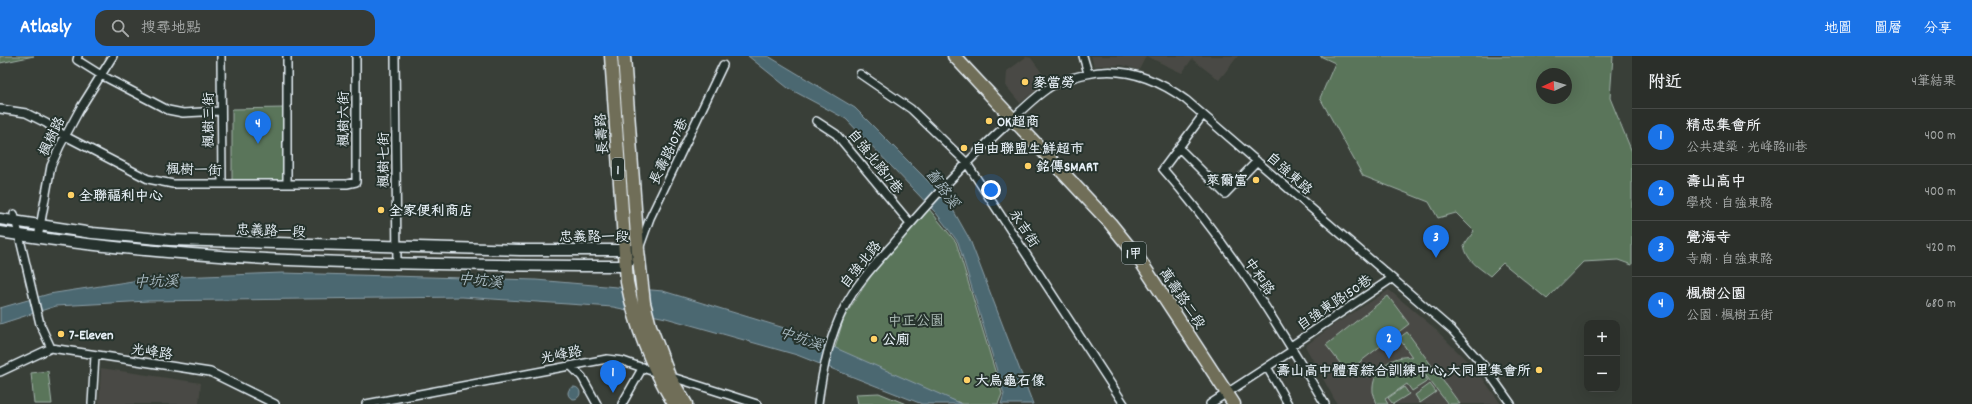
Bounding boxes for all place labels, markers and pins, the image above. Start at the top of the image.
place label: 麥當勞 [1033,74,1075,94]
marker: 麥當勞 [1020,77,1030,87]
pin: 4 [245,111,271,144]
place label: OK超商 [997,113,1040,133]
marker: OK超商 [984,116,994,126]
place label: 自由聯盟生鮮超市 [972,140,1084,160]
marker: 自由聯盟生鮮超市 [959,143,969,153]
place label: 銘傳SMART [1036,158,1099,178]
marker: 銘傳SMART [1023,161,1033,171]
place label: 萊爾富 [1206,172,1248,192]
marker: 萊爾富 [1251,175,1261,185]
place label: 全聯福利中心 [79,187,163,207]
marker: 全聯福利中心 [66,190,76,200]
place label: 全家便利商店 [389,202,473,222]
marker: 全家便利商店 [376,205,386,215]
pin: 3 [1423,225,1449,258]
place label: 7-Eleven [69,326,114,346]
pin: 2 [1376,326,1402,359]
marker: 7-Eleven [56,329,66,339]
place label: 公廁 [882,331,910,351]
marker: 公廁 [869,334,879,344]
pin: 1 [600,360,626,393]
place label: 壽山高中體育綜合訓練中心,大同里集會所 [1276,362,1531,382]
marker: 壽山高中體育綜合訓練中心,大同里集會所 [1534,365,1544,375]
place label: 大烏龜石像 [975,372,1045,392]
marker: 大烏龜石像 [962,375,972,385]

